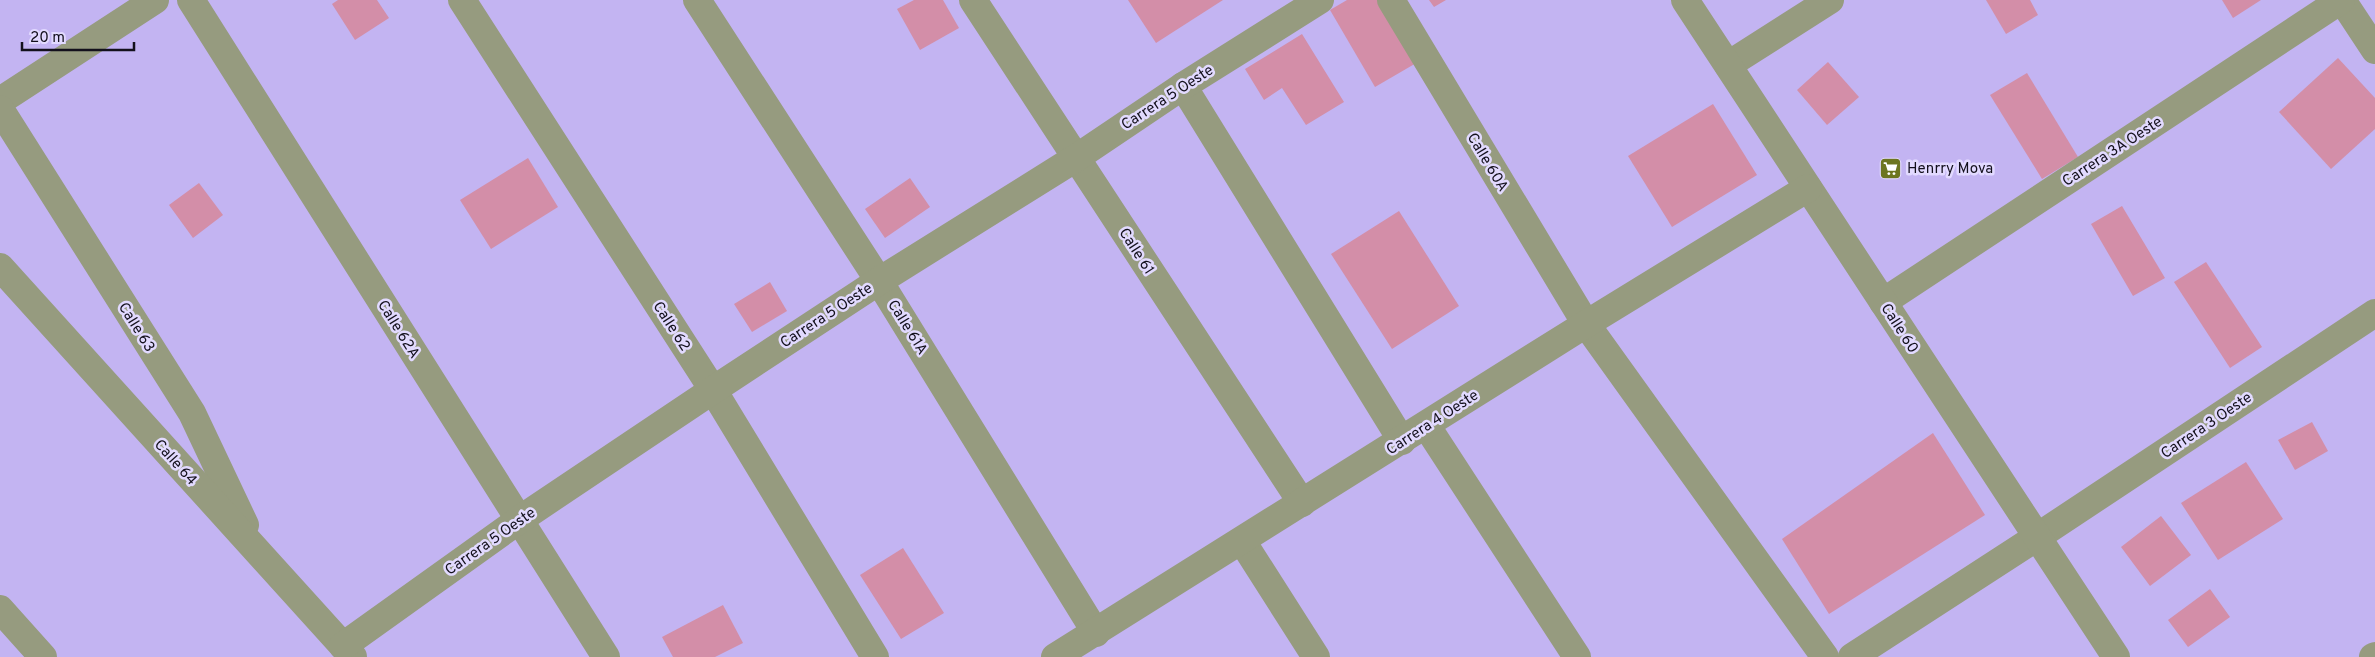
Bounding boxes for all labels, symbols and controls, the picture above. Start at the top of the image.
scale bar [22,20,135,52]
text: 20 m [30,29,65,48]
street label: Carrera 5 Oeste [1118,61,1218,135]
street label: Carrera 3A Oeste [2059,113,2166,192]
street label: Calle 60A [1462,130,1512,196]
supermarket icon: Henrry Mova [1879,156,1903,180]
place label: Henrry Mova [1907,160,1993,179]
street label: Calle 61 [1114,225,1158,279]
street label: Carrera 5 Oeste [777,279,877,353]
street label: Calle 62A [372,297,423,363]
street label: Calle 61A [882,297,931,359]
street label: Calle 63 [113,299,158,356]
street label: Calle 62 [648,299,694,355]
street label: Calle 60 [1876,300,1922,357]
street label: Carrera 4 Oeste [1383,386,1483,460]
street label: Carrera 3 Oeste [2158,389,2256,464]
street label: Calle 64 [149,436,200,490]
street label: Carrera 5 Oeste [442,504,540,580]

